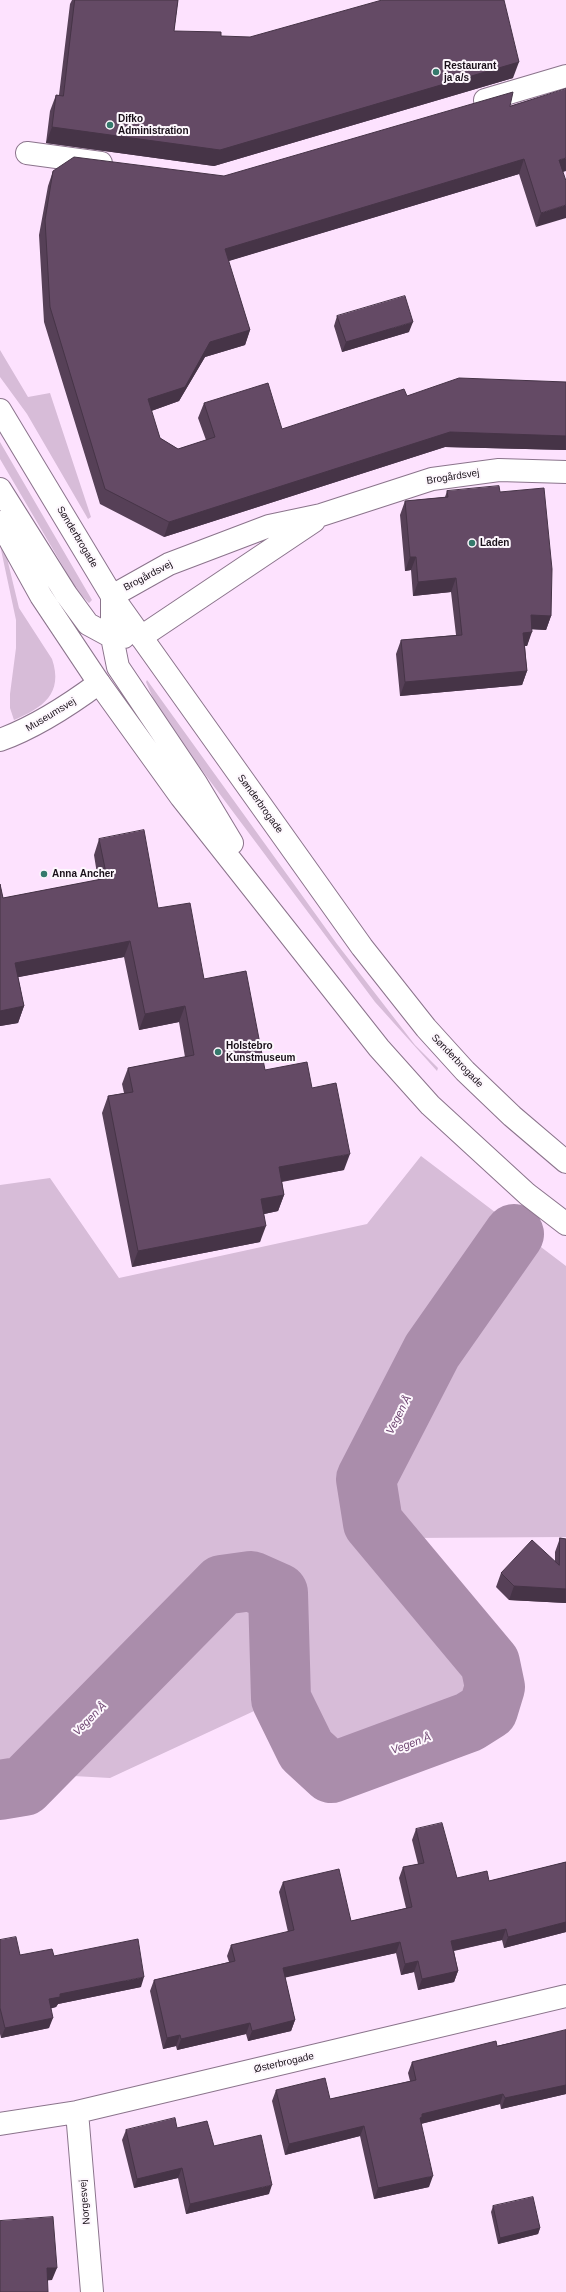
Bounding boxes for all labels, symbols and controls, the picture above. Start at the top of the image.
place label: Restaurant ja a/s [444,60,496,84]
marker: Restaurant ja a/s [431,67,441,77]
place label: Difko Administration [118,113,189,136]
marker: Difko Administration [105,120,115,130]
street label: Brogårdsvej [426,467,480,487]
street label: Sønderbrogade [54,504,100,570]
place label: Laden [480,537,509,549]
marker: Laden [467,538,477,548]
street label: Brogårdsvej [122,558,174,594]
street label: Museumsvej [24,695,78,735]
street label: Sønderbrogade [235,772,285,836]
place label: Anna Ancher [52,868,114,880]
marker: Anna Ancher [39,869,49,879]
street label: Sønderbrogade [429,1032,485,1090]
place label: Holstebro Kunstmuseum [226,1040,295,1064]
marker: Holstebro Kunstmuseum [213,1047,223,1057]
water label: Vegen Å [384,1393,414,1437]
water label: Vegen Å [71,1700,109,1738]
water label: Vegen Å [389,1731,433,1757]
street label: Østerbrogade [253,2050,315,2076]
street label: Norgesvej [77,2179,93,2225]

